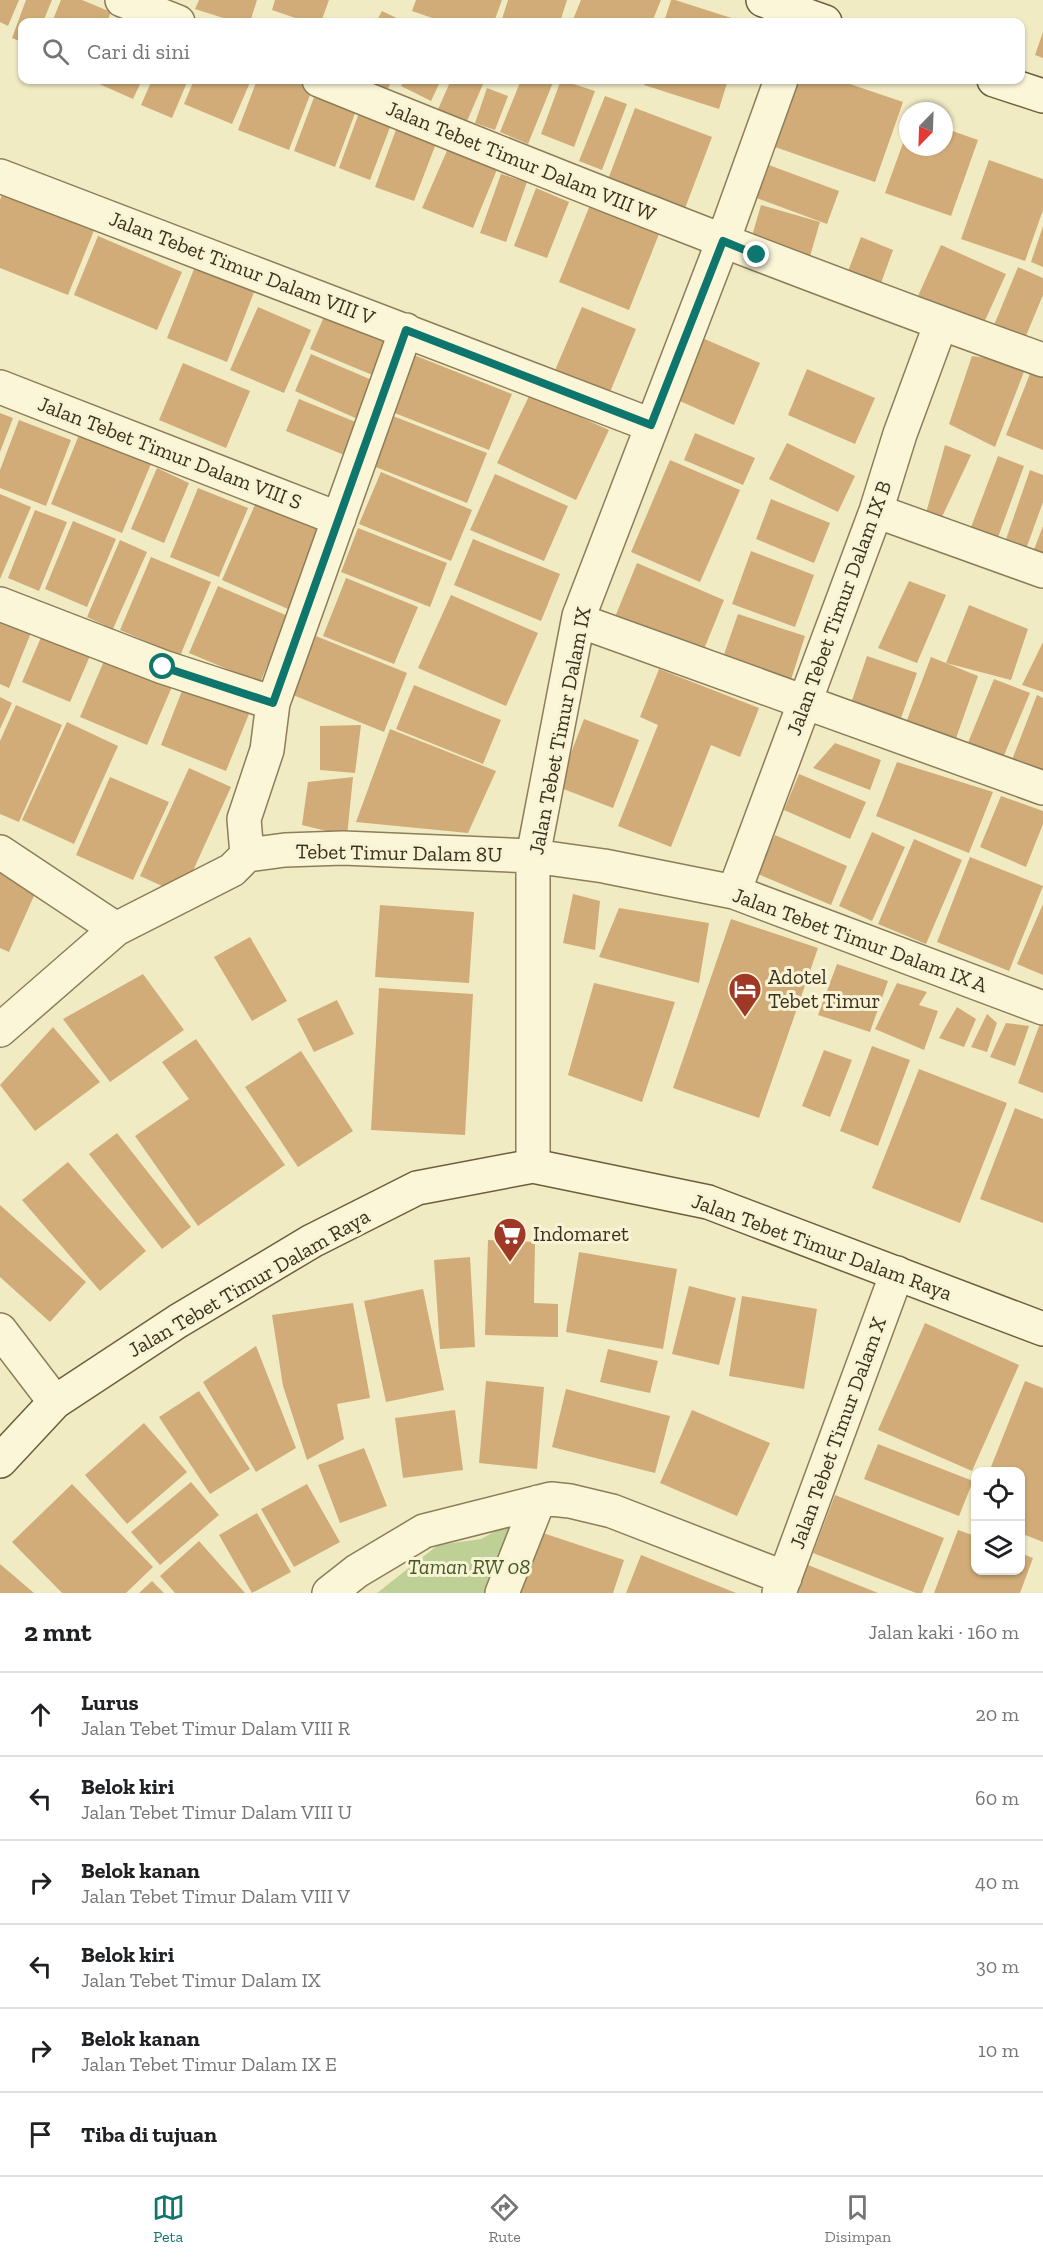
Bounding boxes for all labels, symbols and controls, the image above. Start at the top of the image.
search box [18,18,1025,84]
icon: search [39,35,72,68]
text: Cari di sini [87,38,190,65]
street label: Jalan Tebet Timur Dalam VIII W [383,95,660,226]
north arrow [899,102,953,156]
street label: Jalan Tebet Timur Dalam VIII V [106,205,379,330]
route end [743,241,769,267]
street label: Jalan Tebet Timur Dalam VIII S [35,391,306,515]
street label: Jalan Tebet Timur Dalam IX B [781,477,896,738]
street label: Jalan Tebet Timur Dalam IX [523,604,596,857]
route start [149,653,175,679]
street label: Tebet Timur Dalam 8U [295,838,503,867]
street label: Jalan Tebet Timur Dalam IX A [729,882,991,997]
place label: Adotel Tebet Timur [768,964,880,1013]
hotel icon: Adotel Tebet Timur [727,971,763,1018]
street label: Jalan Tebet Timur Dalam Raya [689,1188,956,1305]
street label: Jalan Tebet Timur Dalam Raya [123,1203,374,1362]
supermarket icon: Indomaret [492,1216,528,1263]
place label: Indomaret [533,1221,629,1246]
street label: Jalan Tebet Timur Dalam X [784,1313,891,1552]
map controls [971,1467,1025,1575]
button: locate [971,1467,1025,1521]
button: layers [971,1521,1025,1575]
park label: Taman RW 08 [408,1554,530,1579]
text: 2 mnt [24,1616,91,1648]
text: Jalan kaki · 160 m [869,1620,1019,1644]
text: Lurus [81,1689,139,1716]
icon: ahead [24,1698,57,1731]
text: 20 m [975,1702,1019,1726]
text: Jalan Tebet Timur Dalam VIII R [81,1716,350,1740]
text: Belok kiri [81,1773,174,1800]
icon: left [24,1782,57,1815]
text: 60 m [975,1786,1019,1810]
text: Jalan Tebet Timur Dalam VIII U [81,1800,352,1824]
text: Belok kanan [81,1857,200,1884]
icon: right [24,1866,57,1899]
text: 40 m [975,1870,1019,1894]
text: Jalan Tebet Timur Dalam VIII V [81,1884,350,1908]
text: Belok kiri [81,1941,174,1968]
icon: left [24,1950,57,1983]
text: 30 m [976,1954,1019,1978]
text: Jalan Tebet Timur Dalam IX [81,1968,321,1992]
text: Belok kanan [81,2025,200,2052]
icon: right [24,2034,57,2067]
text: 10 m [978,2038,1019,2062]
text: Jalan Tebet Timur Dalam IX E [81,2052,337,2076]
icon: arrive [24,2118,57,2151]
text: Tiba di tujuan [81,2121,217,2148]
tab: Peta [152,2191,185,2246]
tab: Rute [488,2191,521,2246]
tab: Disimpan [825,2191,891,2246]

